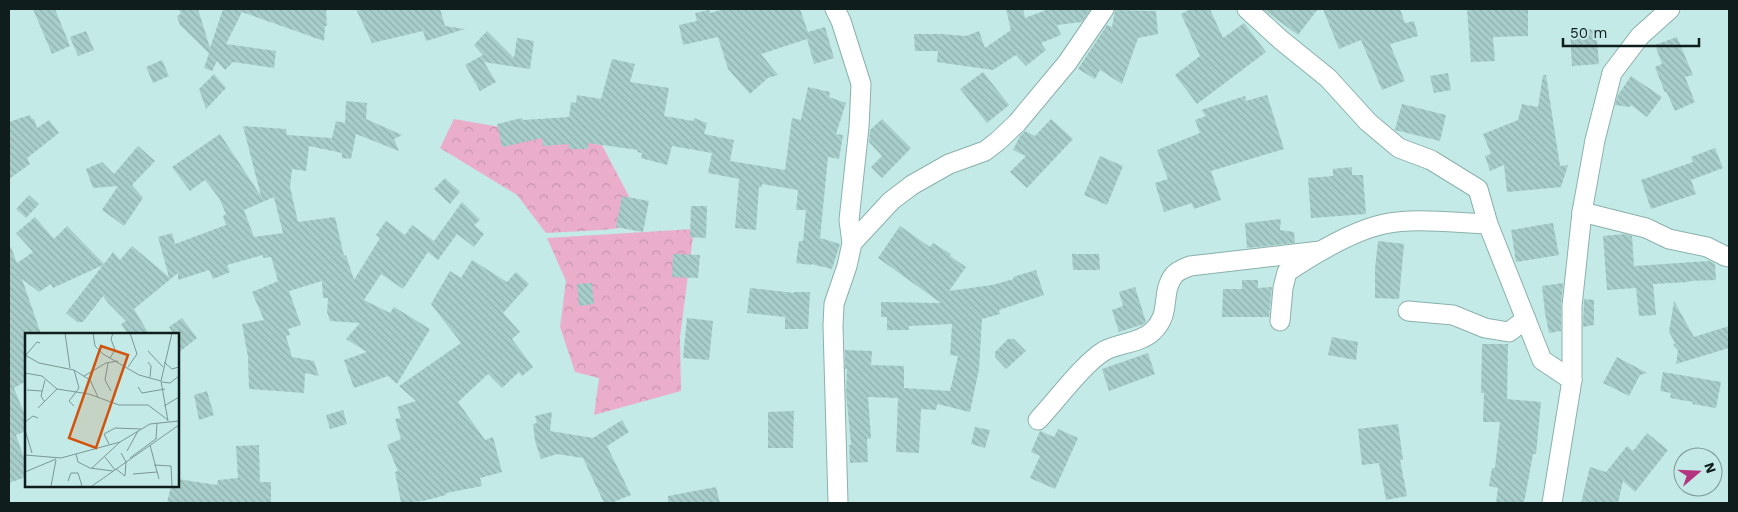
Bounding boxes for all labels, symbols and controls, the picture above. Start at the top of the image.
scale bar [1563,15,1699,47]
text: 50 m [1570,24,1607,42]
inset map [25,333,179,487]
north arrow [1673,447,1723,497]
text: N [1701,460,1720,475]

